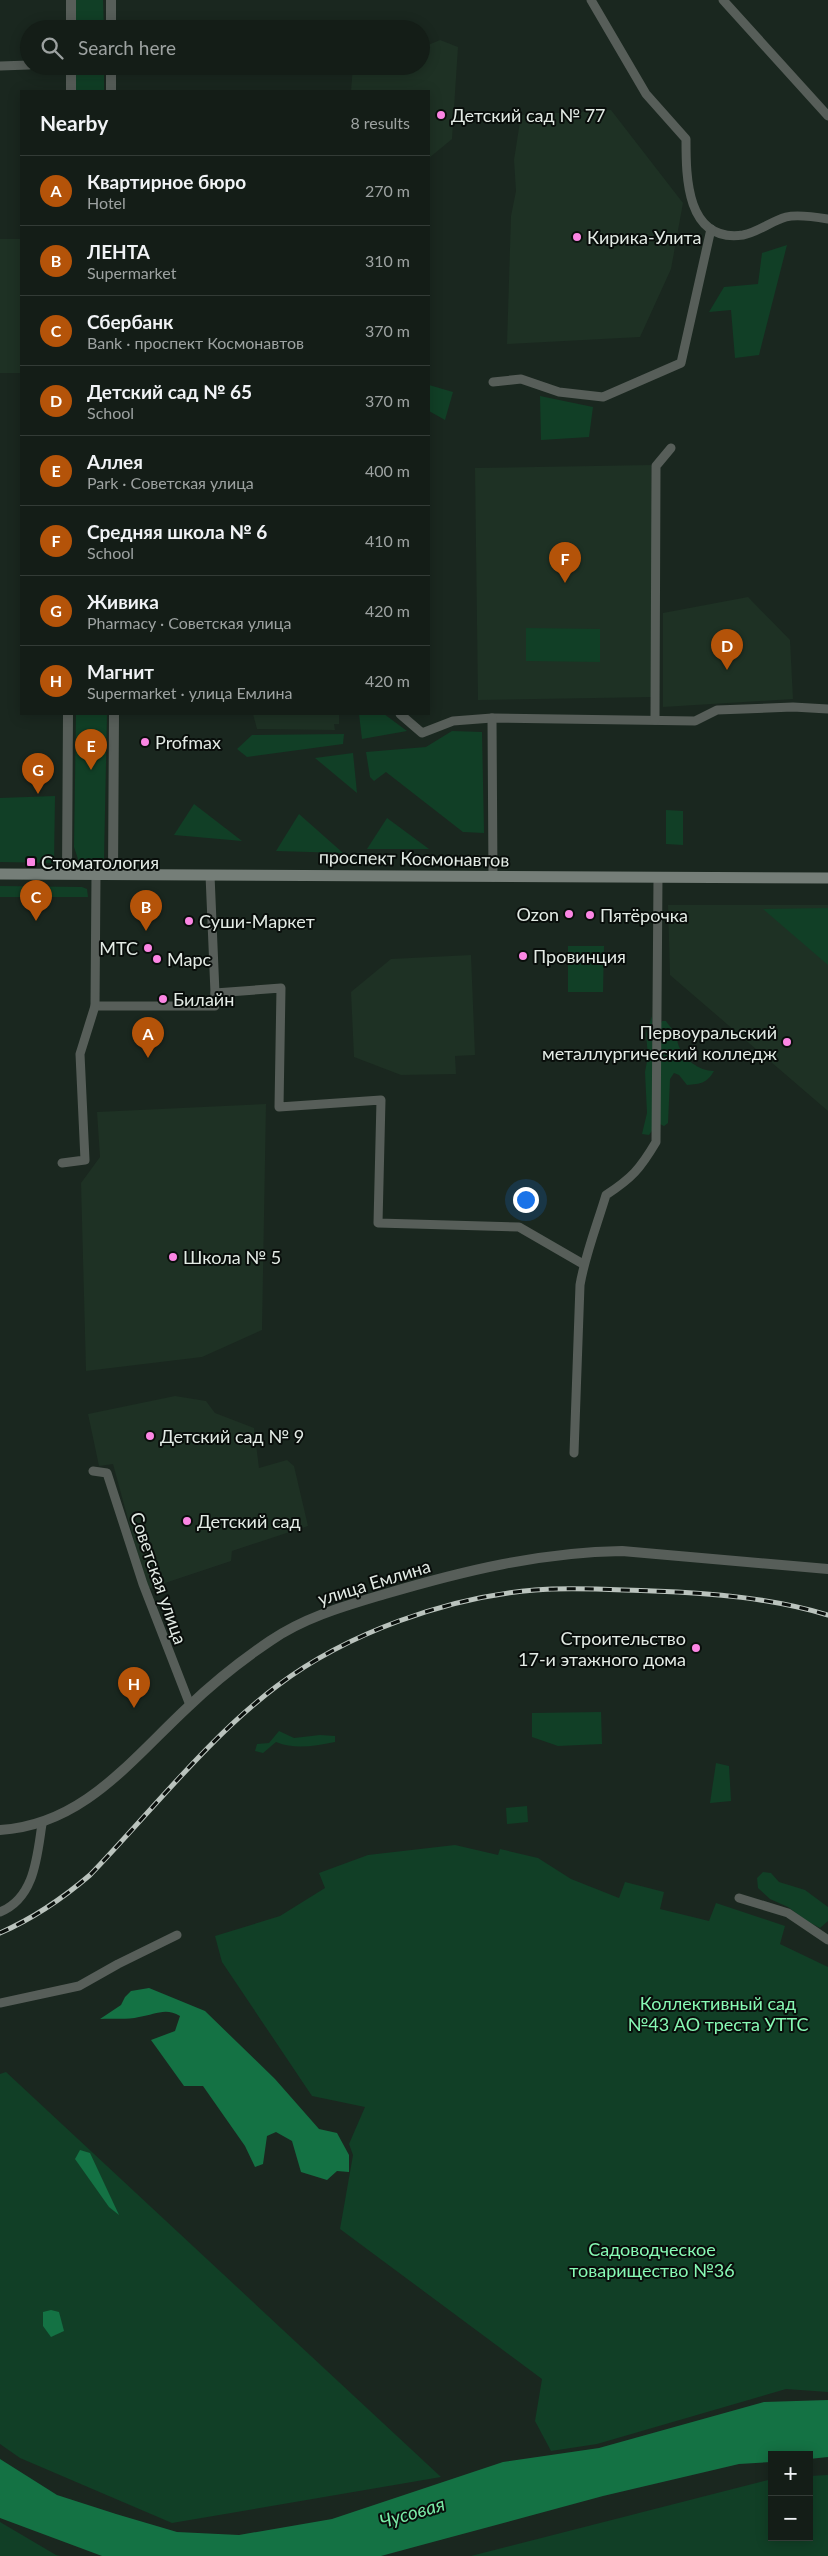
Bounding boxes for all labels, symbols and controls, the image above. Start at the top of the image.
search box [20,20,430,75]
icon: search [38,34,66,62]
text: Search here [78,36,176,59]
place label: Детский сад № 77 [451,104,606,126]
marker: Детский сад № 77 [435,109,447,121]
text: Nearby [40,110,108,135]
text: 8 results [350,113,410,132]
text: Квартирное бюро [87,170,246,193]
text: A [50,181,62,200]
text: 270 m [365,181,410,200]
text: Hotel [87,193,126,212]
place label: Кирика-Улита [587,226,702,248]
marker: Кирика-Улита [571,231,583,243]
text: ЛЕНТА [87,240,150,263]
text: B [51,251,61,270]
text: 310 m [365,251,410,270]
text: Supermarket [87,263,176,282]
text: Сбербанк [87,310,173,333]
text: C [51,321,61,340]
text: 370 m [365,321,410,340]
text: Bank · проспект Космонавтов [87,333,304,352]
text: Детский сад № 65 [87,380,252,403]
text: D [50,391,62,410]
text: 370 m [365,391,410,410]
text: School [87,403,134,422]
text: Аллея [87,450,143,473]
text: E [51,461,61,480]
text: 400 m [365,461,410,480]
text: Park · Советская улица [87,473,254,492]
text: Средняя школа № 6 [87,520,267,543]
text: F [51,531,61,550]
text: 410 m [365,531,410,550]
pin: F [549,542,581,583]
text: School [87,543,134,562]
text: Живика [87,590,159,613]
text: G [50,601,62,620]
text: 420 m [365,601,410,620]
text: Pharmacy · Советская улица [87,613,291,632]
pin: D [711,629,743,670]
text: Магнит [87,660,154,683]
text: H [50,671,62,690]
text: 420 m [365,671,410,690]
text: Supermarket · улица Емлина [87,683,292,702]
pin: E [75,729,107,770]
place label: Profmax [155,731,221,753]
marker: Profmax [139,736,151,748]
pin: G [22,753,54,794]
street label: проспект Космонавтов [319,845,509,871]
place label: Стоматология [41,851,159,873]
marker: Стоматология [25,856,37,868]
pin: C [20,880,52,921]
pin: B [130,890,162,931]
place label: Ozon [517,903,559,925]
place label: Пятёрочка [600,904,688,926]
marker: Ozon [563,908,575,920]
marker: Пятёрочка [584,909,596,921]
place label: Суши-Маркет [199,910,315,932]
marker: Суши-Маркет [183,915,195,927]
place label: МТС [99,937,138,959]
marker: МТС [142,942,154,954]
place label: Провинция [533,945,626,967]
place label: Марс [167,948,211,970]
marker: Провинция [517,950,529,962]
marker: Марс [151,953,163,965]
place label: Билайн [173,988,234,1010]
marker: Билайн [157,993,169,1005]
pin: A [132,1017,164,1058]
place label: Первоуральский металлургический колледж [542,1021,777,1064]
marker: Первоуральский металлургический колледж [781,1036,793,1048]
your location [513,1187,539,1213]
place label: Школа № 5 [183,1246,281,1268]
marker: Школа № 5 [167,1251,179,1263]
place label: Детский сад № 9 [160,1425,304,1447]
marker: Детский сад № 9 [144,1430,156,1442]
street label: Советская улица [126,1509,192,1647]
place label: Детский сад [197,1510,301,1532]
marker: Детский сад [181,1515,193,1527]
street label: улица Емлина [315,1554,433,1610]
place label: Строительство 17-и этажного дома [518,1627,686,1670]
marker: Строительство 17-и этажного дома [690,1642,702,1654]
pin: H [118,1667,150,1708]
park label: Коллективный сад №43 АО треста УТТС [628,1992,808,2035]
park label: Садоводческое товарищество №36 [569,2238,735,2281]
map controls [768,2451,813,2541]
button: + [768,2451,813,2496]
water label: Чусовая [377,2492,447,2532]
button: − [768,2496,813,2541]

